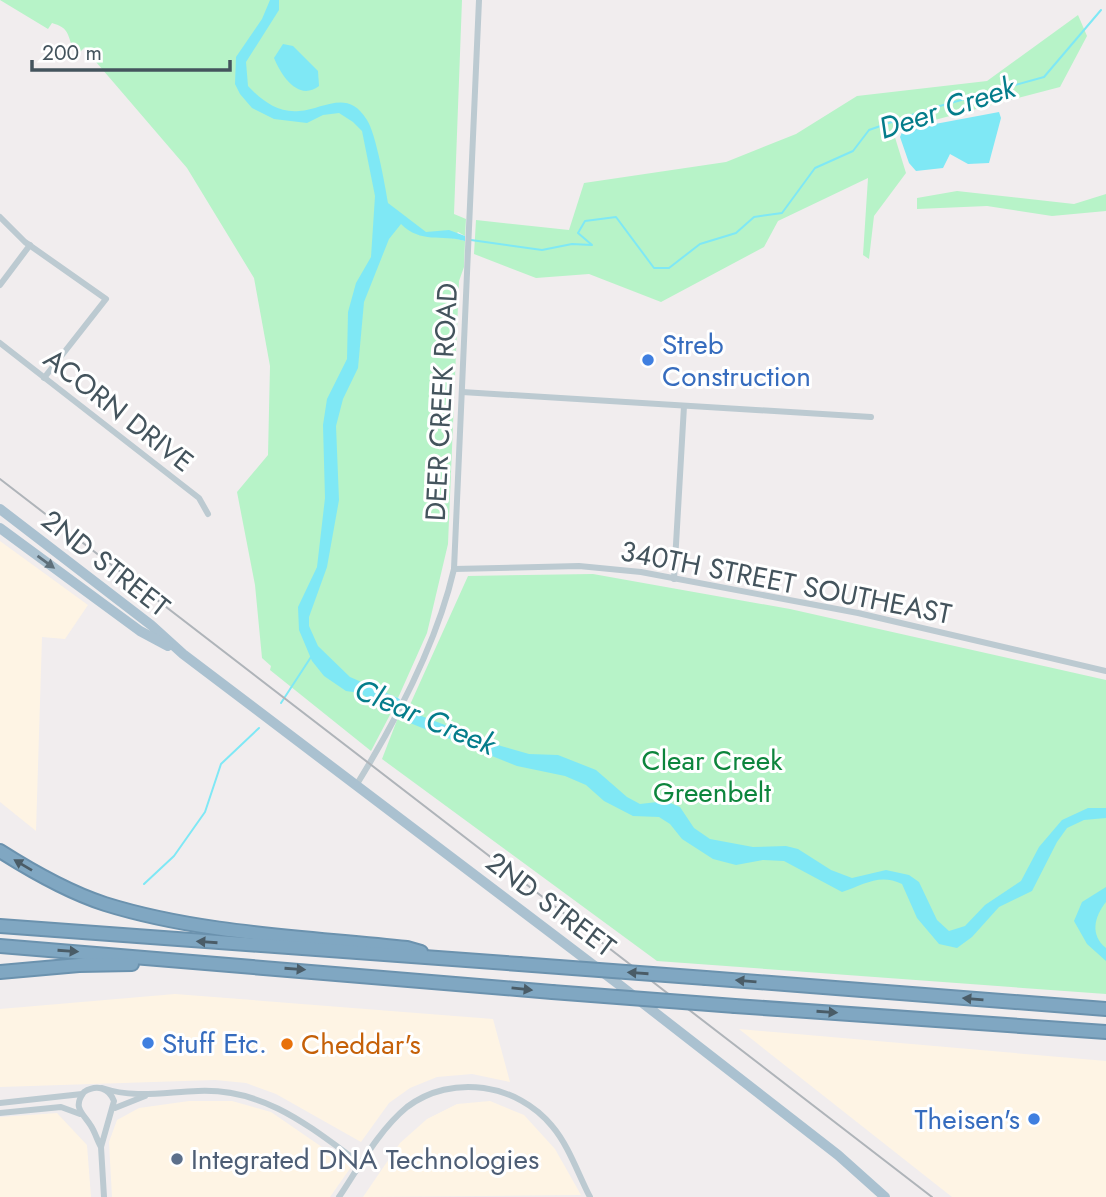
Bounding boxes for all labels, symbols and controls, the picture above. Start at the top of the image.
scale bar [32,28,229,72]
text: 200 m [42,38,102,68]
water label: Deer Creek [873,65,1022,150]
street label: DEER CREEK ROAD [415,282,468,522]
place label: Streb Construction [662,324,811,397]
street label: ACORN DRIVE [35,339,202,482]
marker: Streb Construction [640,352,656,368]
street label: 2ND STREET [33,500,179,627]
street label: 340TH STREET SOUTHEAST [617,530,955,635]
one-way arrow [37,554,55,568]
water label: Clear Creek [348,668,504,766]
park label: Clear Creek Greenbelt [641,740,783,813]
street label: 2ND STREET [477,842,624,967]
one-way arrow [14,859,33,872]
one-way arrow [196,936,218,947]
one-way arrow [57,946,79,957]
one-way arrow [284,964,306,975]
one-way arrow [626,967,648,978]
one-way arrow [735,975,757,986]
one-way arrow [511,983,533,994]
one-way arrow [961,993,983,1004]
one-way arrow [817,1007,839,1018]
place label: Stuff Etc. [162,1023,267,1064]
place label: Cheddar's [301,1024,421,1065]
marker: Stuff Etc. [140,1035,156,1051]
marker: Cheddar's [279,1036,295,1052]
place label: Theisen's [915,1099,1020,1140]
marker: Theisen's [1026,1111,1042,1127]
place label: Integrated DNA Technologies [191,1139,539,1180]
marker: Integrated DNA Technologies [169,1151,185,1167]

